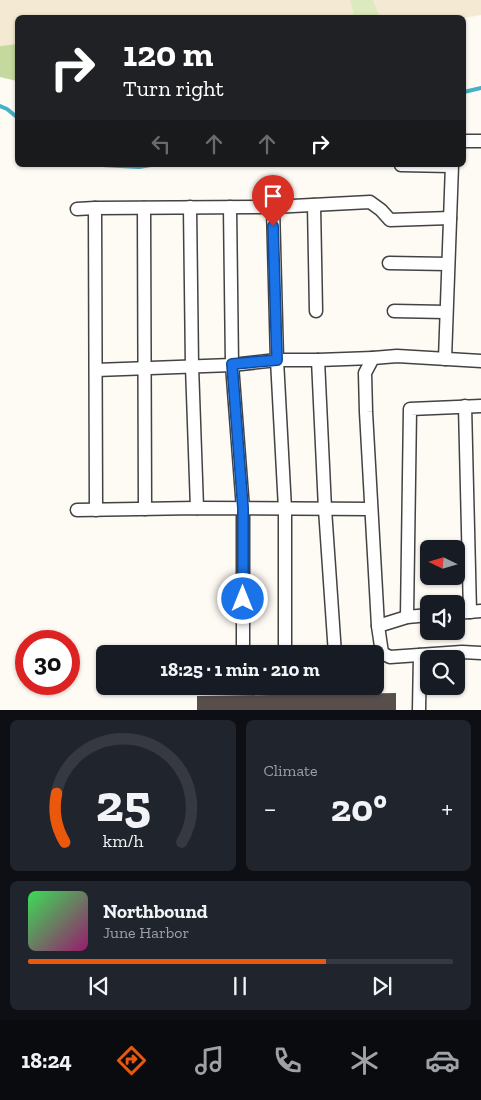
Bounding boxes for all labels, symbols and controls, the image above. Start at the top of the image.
text: 120 m [123,33,213,75]
icon: right [40,35,105,100]
text: Turn right [123,75,224,102]
icon: left [147,130,175,158]
icon: ahead [200,130,228,158]
icon: ahead [253,130,281,158]
icon: right [306,130,334,158]
pin [252,175,294,226]
icon: arrive [259,182,287,210]
north arrow [420,540,465,585]
map controls [420,540,465,695]
position arrow [216,572,268,624]
button: sound [420,595,465,640]
speed limit sign: 30 [15,630,80,695]
button: search [420,650,465,695]
text: 18:25 · 1 min · 210 m [160,658,320,681]
text: Climate [264,761,318,780]
text: 25 [95,772,150,834]
text: 20° [331,785,387,831]
text: − [264,792,277,825]
text: + [441,792,453,825]
text: km/h [102,830,143,852]
text: Northbound [103,900,208,923]
text: June Harbor [103,923,189,942]
icon: previous [85,972,113,1000]
icon: pause [226,972,254,1000]
icon: next [368,972,396,1000]
icon: directions [114,1043,149,1078]
icon: music [192,1043,227,1078]
icon: phone [270,1043,305,1078]
icon: climate [347,1043,382,1078]
icon: car [425,1043,460,1078]
text: 18:24 [21,1047,72,1074]

